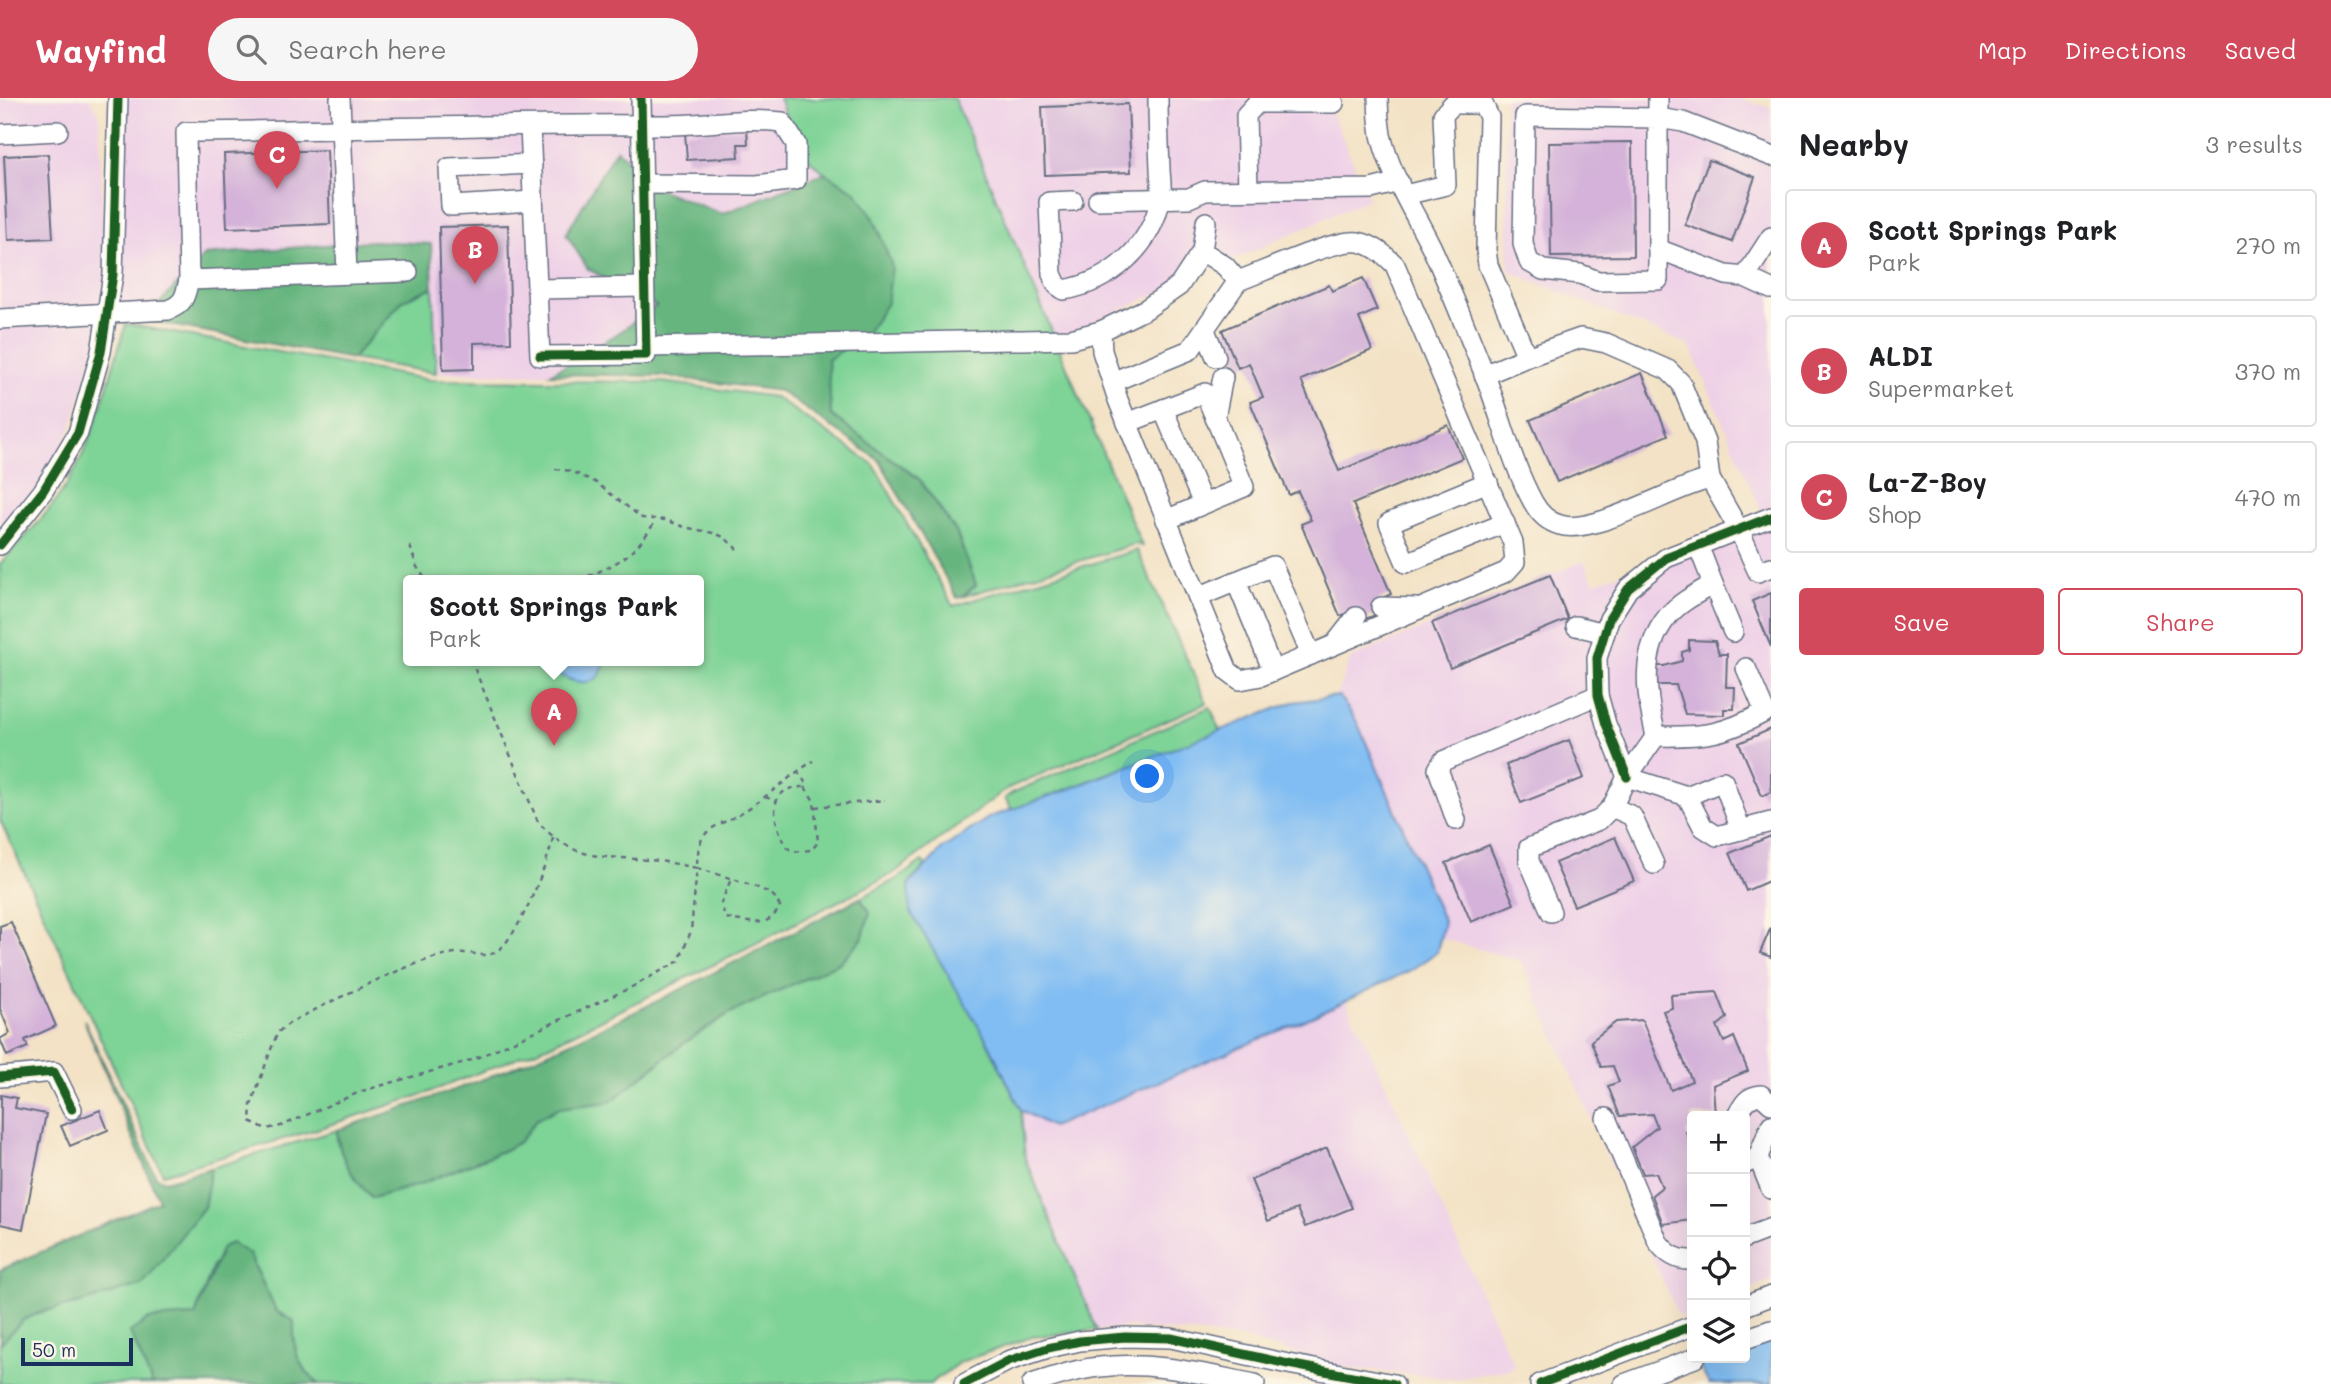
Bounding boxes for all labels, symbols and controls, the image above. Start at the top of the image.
search box [208,18,698,81]
text: Wayfind [35,28,166,71]
icon: search [232,30,270,68]
text: Search here [288,32,447,66]
text: Map [1978,34,2027,65]
text: Directions [2065,34,2187,65]
text: Saved [2225,34,2296,65]
text: Nearby [1799,124,1909,164]
text: 3 results [2206,129,2303,159]
pin: C [254,131,300,189]
text: Scott Springs Park [1868,213,2117,247]
pin: B [452,226,498,284]
text: A [1816,230,1832,260]
text: 270 m [2236,230,2301,260]
text: Park [1868,247,1920,277]
text: ALDI [1868,339,1933,373]
text: B [1816,356,1832,386]
text: 370 m [2235,356,2301,386]
text: Supermarket [1868,373,2014,403]
text: La-Z-Boy [1868,465,1987,499]
text: C [1815,482,1833,512]
text: 470 m [2235,482,2301,512]
text: Shop [1868,499,1922,529]
popup [403,575,704,666]
button: Save [1799,588,2044,655]
button: Share [2058,588,2303,655]
text: Scott Springs Park [429,589,678,623]
text: Park [429,623,481,653]
pin: A [531,688,577,746]
your location [1130,759,1164,793]
map controls [1687,1111,1750,1363]
button: + [1687,1111,1750,1174]
button: − [1687,1174,1750,1237]
button: locate [1687,1237,1750,1300]
button: layers [1687,1300,1750,1363]
scale bar [21,1335,133,1367]
text: 50 m [32,1337,76,1362]

